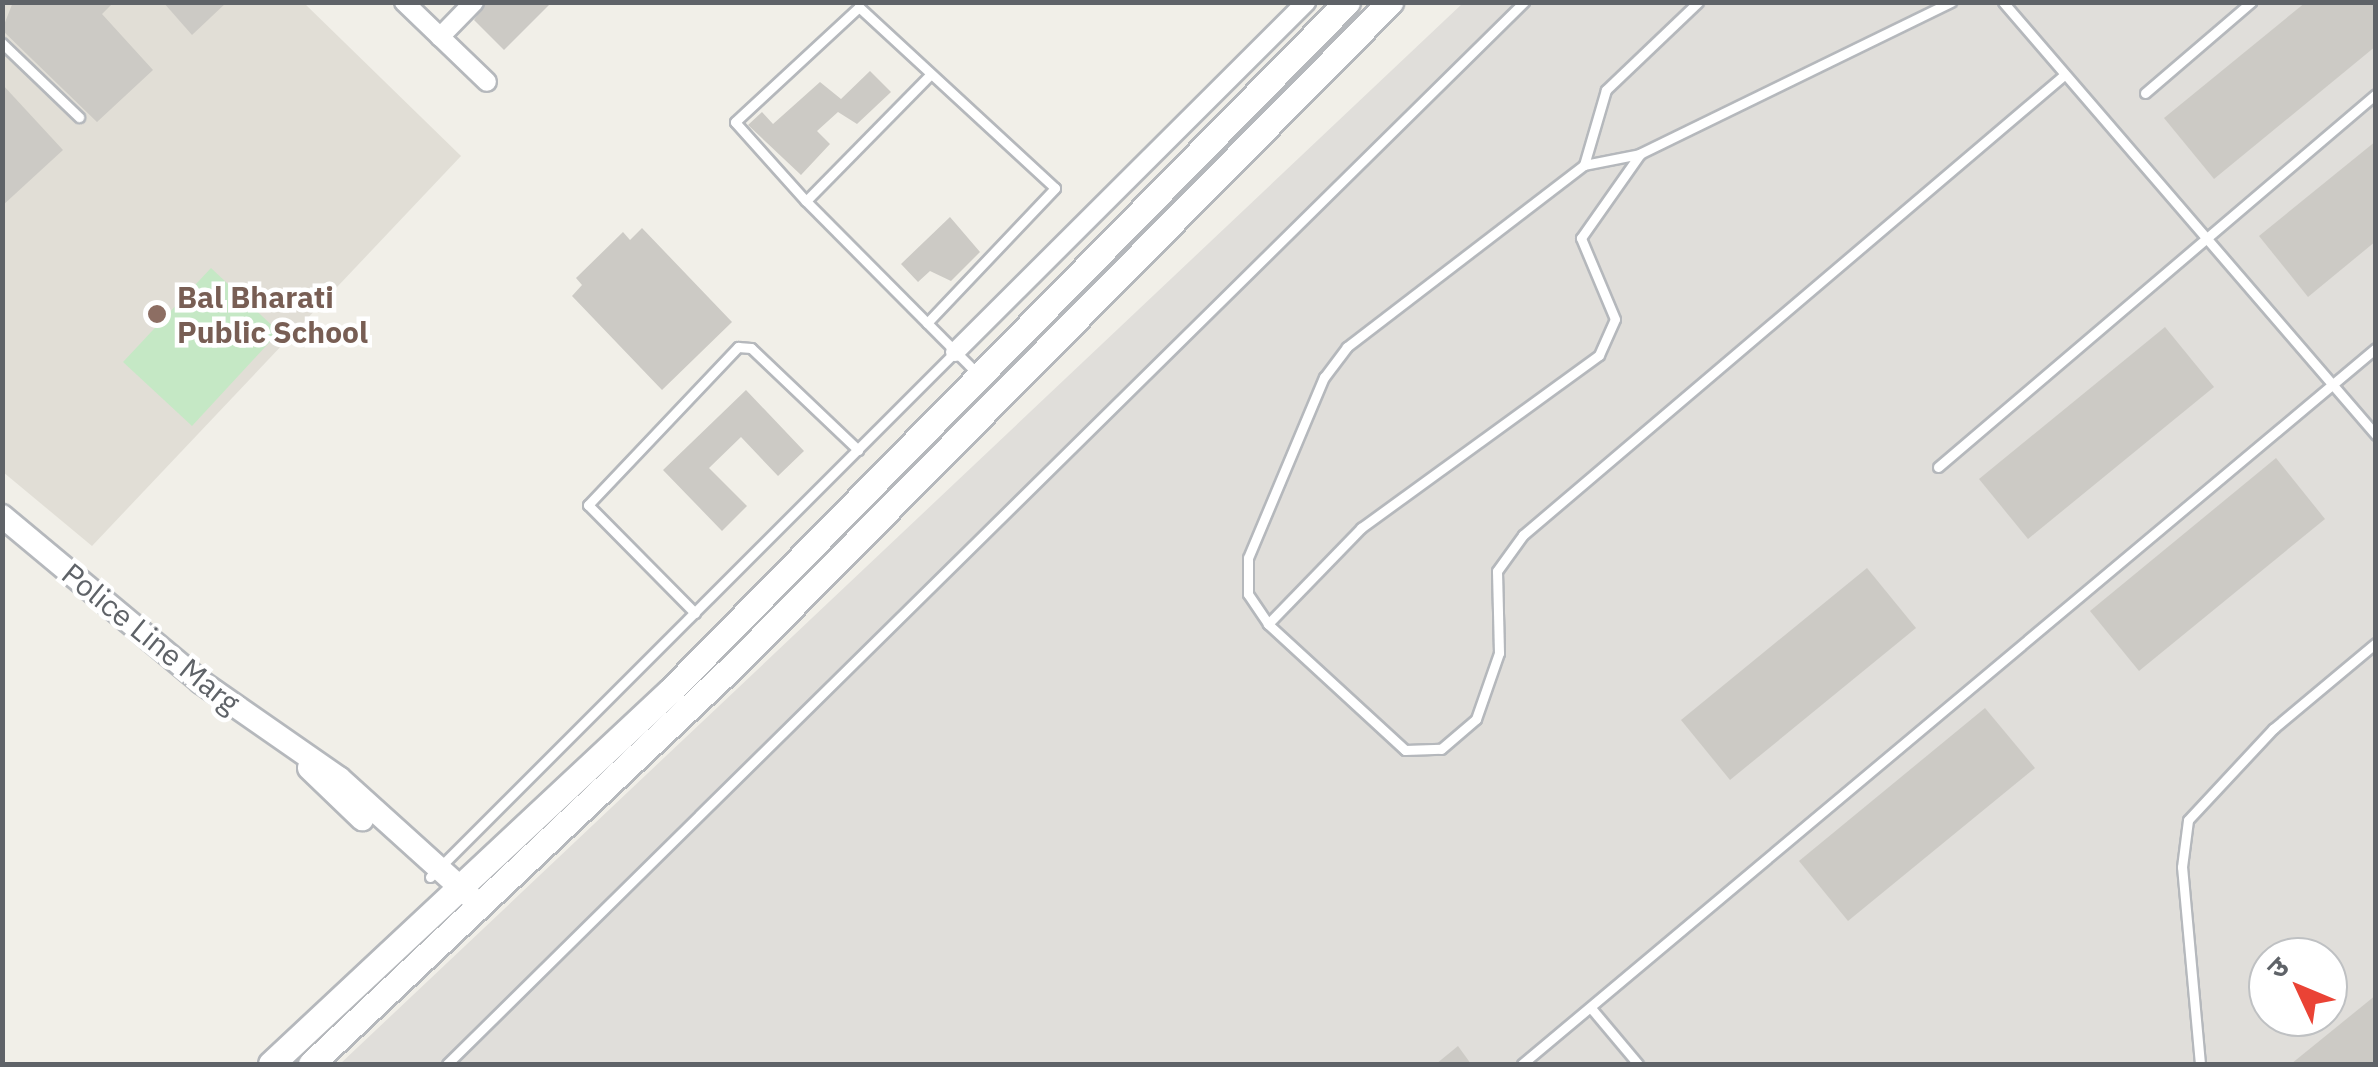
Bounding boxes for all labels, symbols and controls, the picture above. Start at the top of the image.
place label: Bal Bharati Public School [177,279,368,350]
marker: Bal Bharati Public School [146,303,168,325]
street label: Police Line Marg [55,555,247,721]
north arrow [2248,937,2348,1037]
text: उ [2258,948,2296,986]

